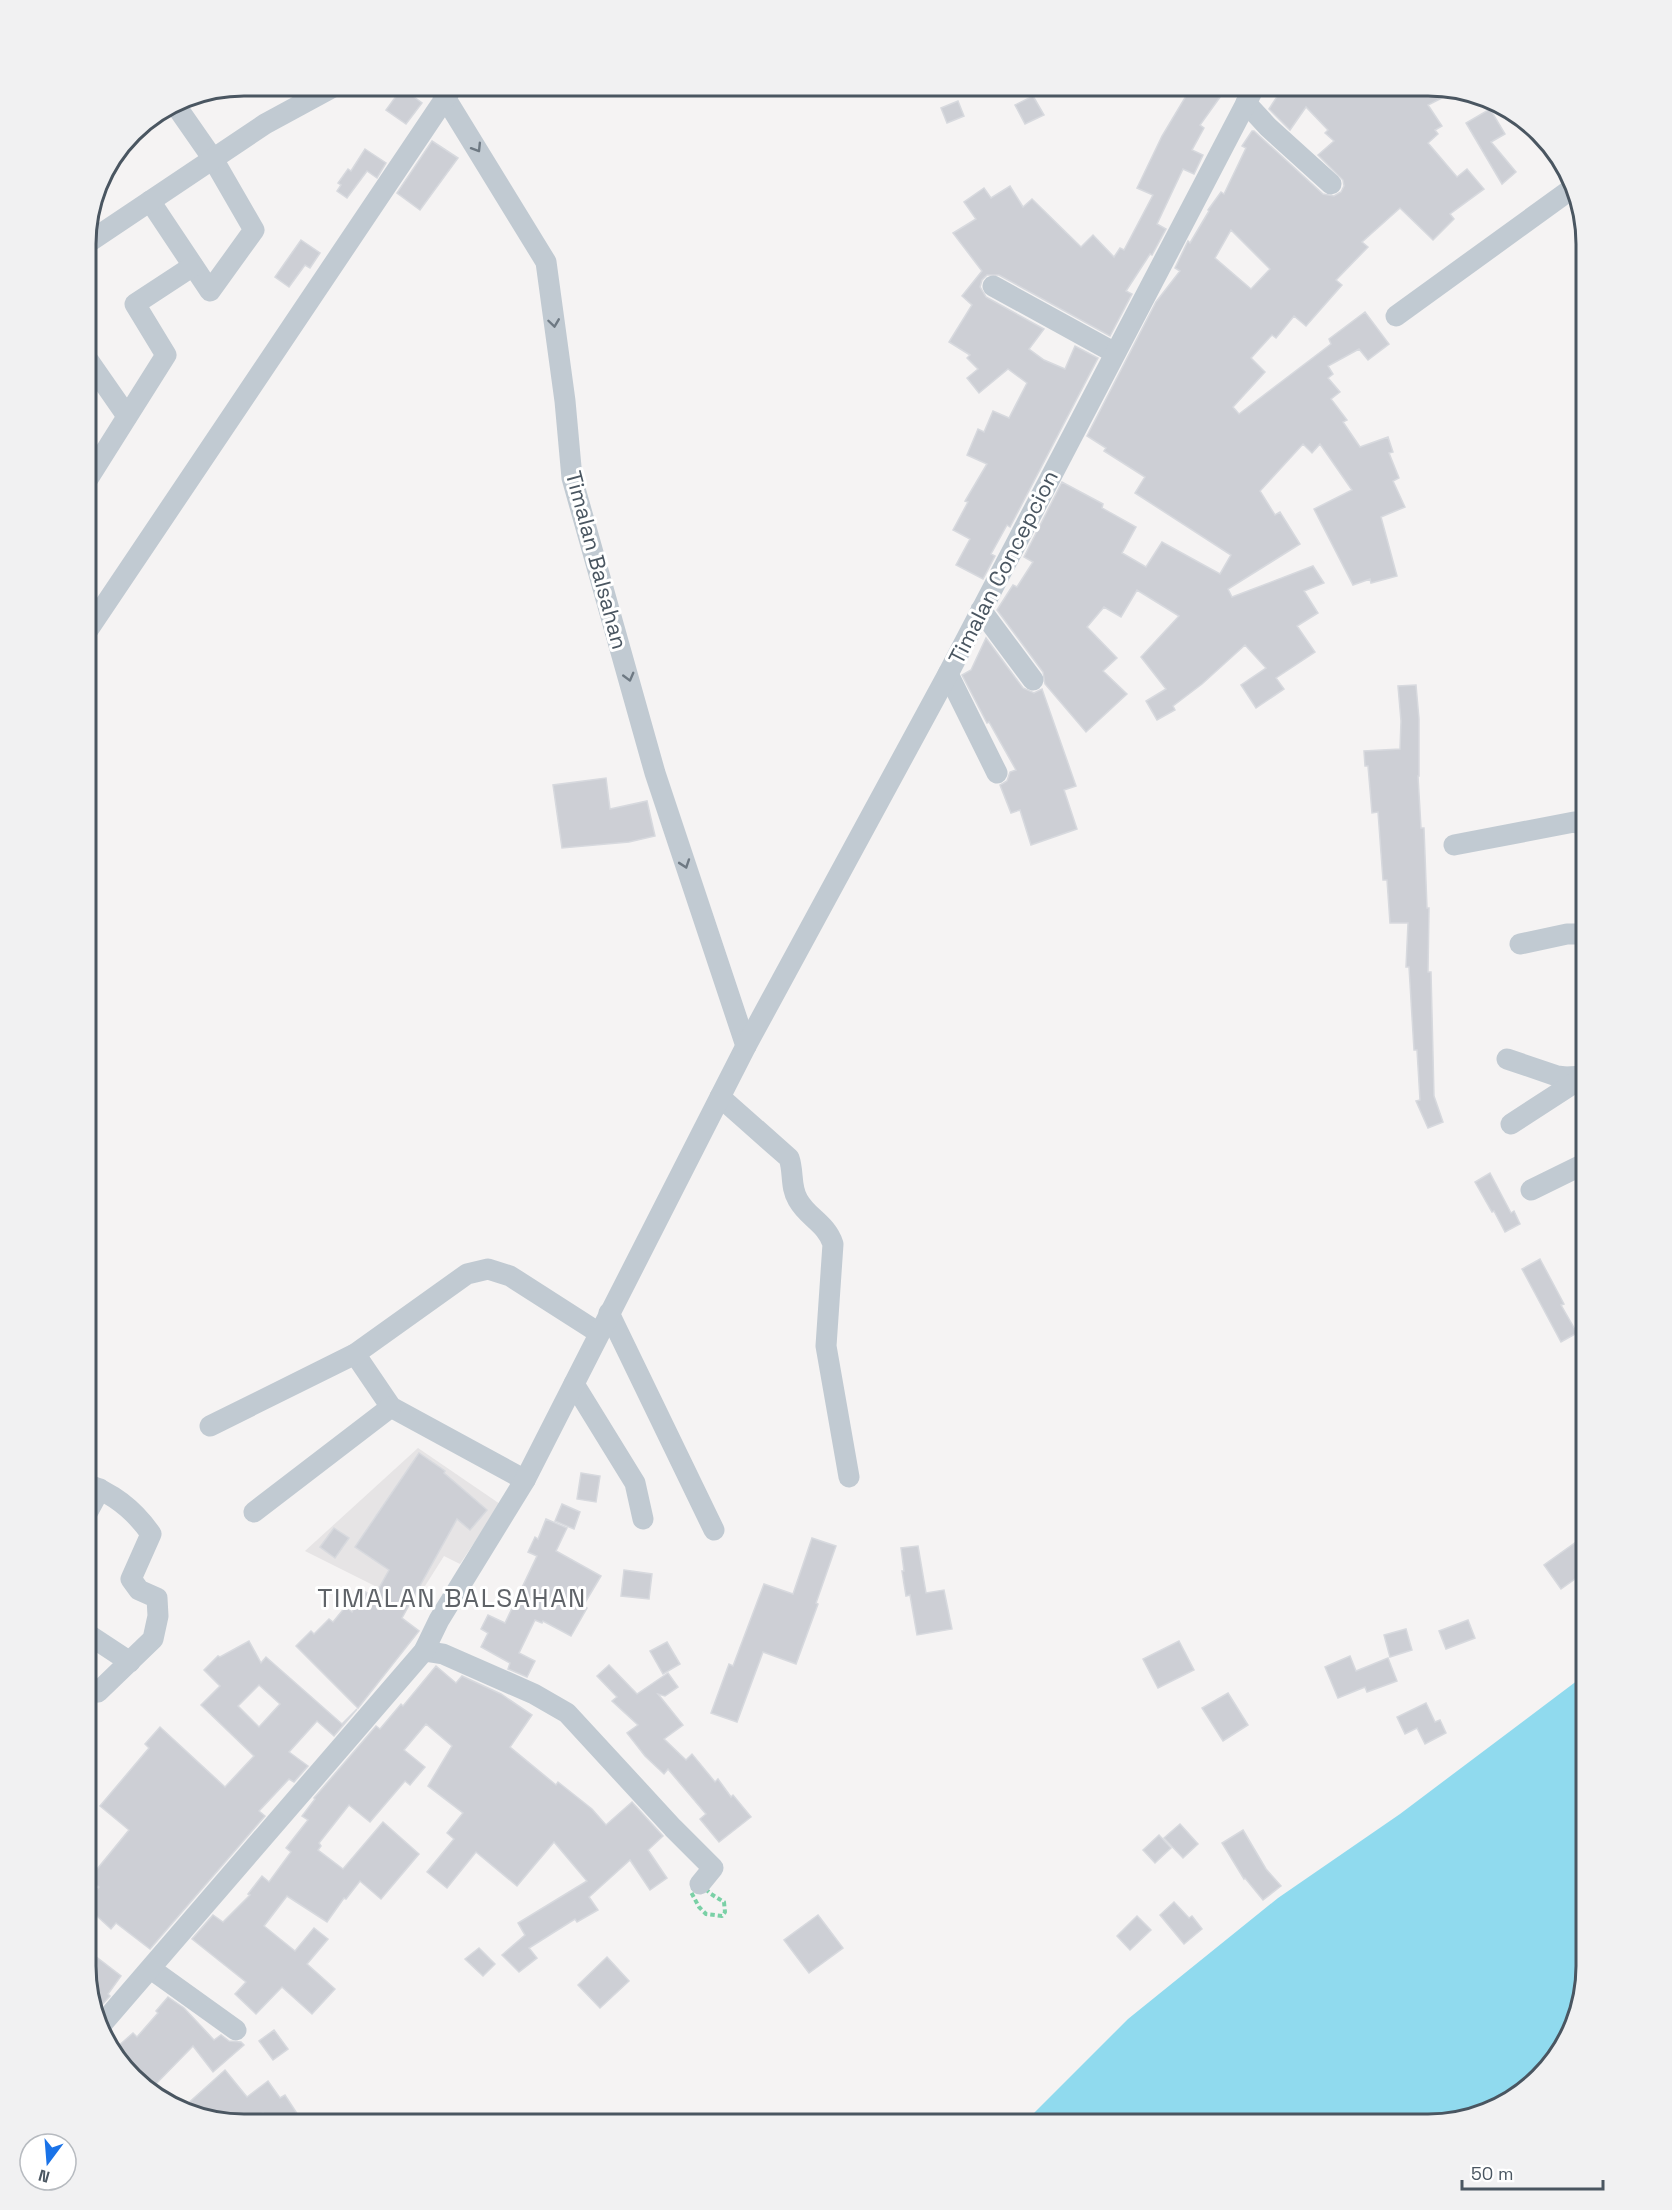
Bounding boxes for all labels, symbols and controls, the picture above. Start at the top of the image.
one-way arrow [469,142,481,152]
one-way arrow [547,319,559,328]
street label: Timalan Concepcion [942,465,1064,669]
street label: Timalan Balsahan [560,468,634,652]
one-way arrow [621,672,634,682]
one-way arrow [678,858,691,869]
district label: TIMALAN BALSAHAN [317,1581,587,1615]
north arrow [18,2132,78,2192]
scale bar [1462,2153,1603,2191]
text: 50 m [1471,2162,1513,2185]
text: N [36,2164,52,2188]

